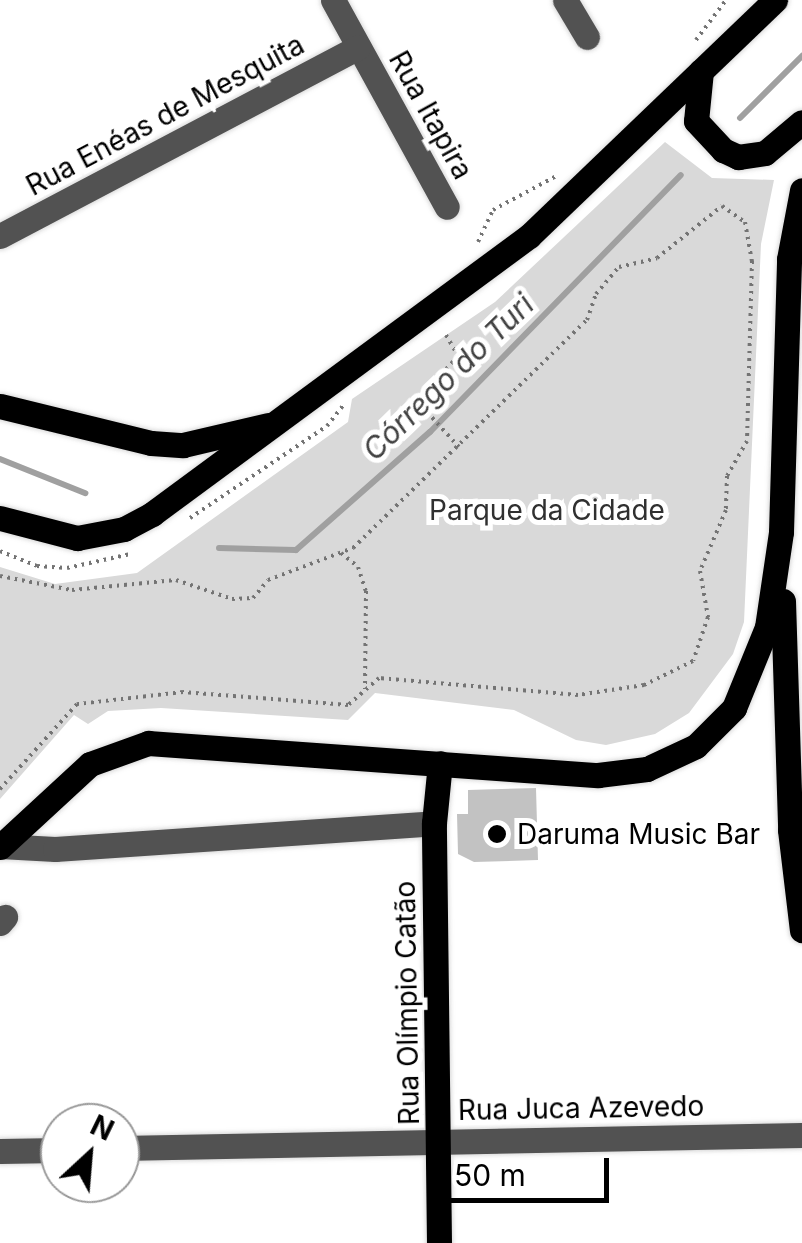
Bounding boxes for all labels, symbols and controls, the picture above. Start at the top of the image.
street label: Rua Enéas de Mesquita [20,27,310,203]
street label: Rua Itapira [382,45,480,185]
water label: Córrego do Turi [355,286,541,468]
park label: Parque da Cidade [429,493,665,527]
place label: Daruma Music Bar [517,817,760,851]
marker: Daruma Music Bar [486,823,508,845]
street label: Rua Olímpio Catão [388,881,426,1125]
street label: Rua Juca Azevedo [458,1089,704,1127]
north arrow [40,1103,140,1203]
text: N [85,1108,119,1148]
scale bar [442,1138,614,1200]
text: 50 m [454,1157,526,1193]

